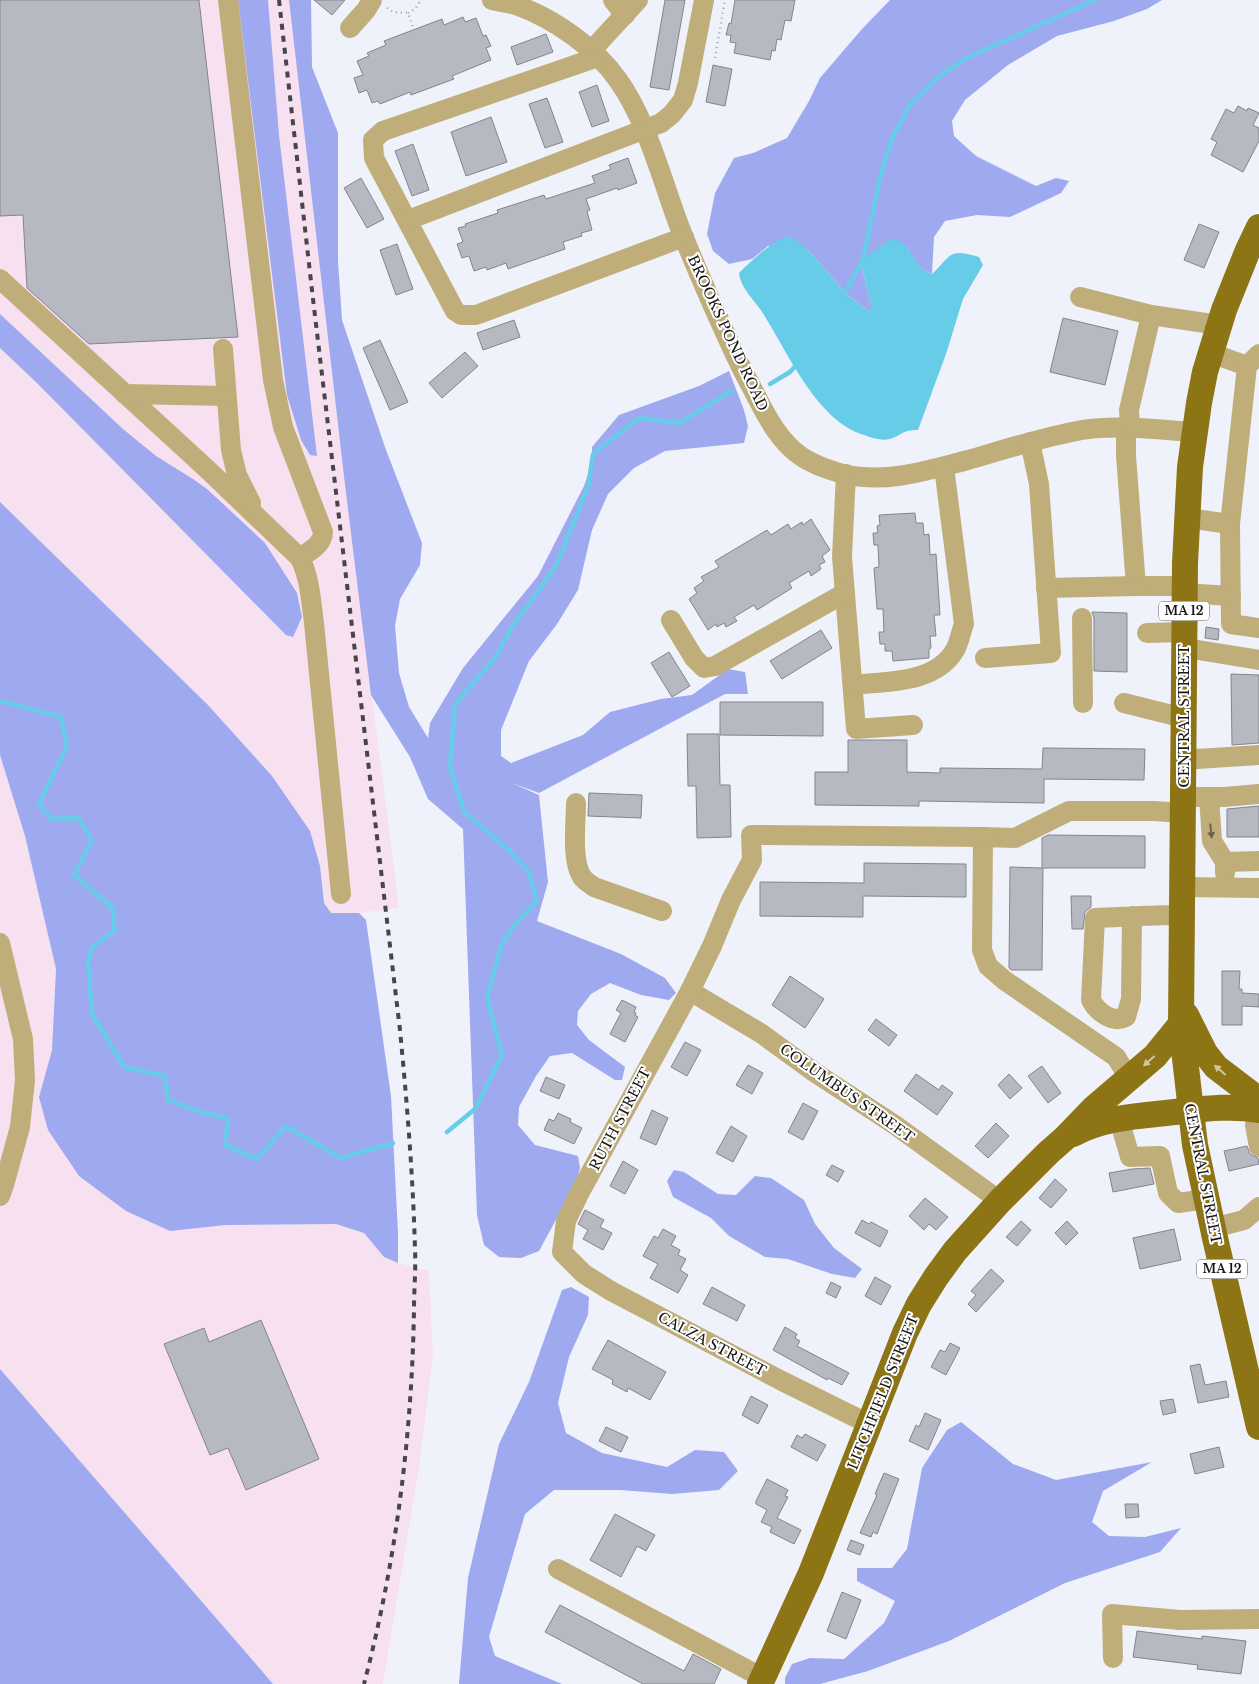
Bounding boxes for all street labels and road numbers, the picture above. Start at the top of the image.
street label: BROOKS POND ROAD [684,252,772,414]
road number: MA 12 [1159,602,1209,620]
street label: CENTRAL STREET [1175,644,1193,788]
street label: COLUMBUS STREET [776,1040,918,1146]
street label: RUTH STREET [585,1065,655,1173]
street label: CENTRAL STREET [1180,1102,1226,1246]
road number: MA 12 [1197,1260,1247,1278]
street label: CALZA STREET [655,1308,769,1380]
street label: LITCHFIELD STREET [844,1312,922,1472]

